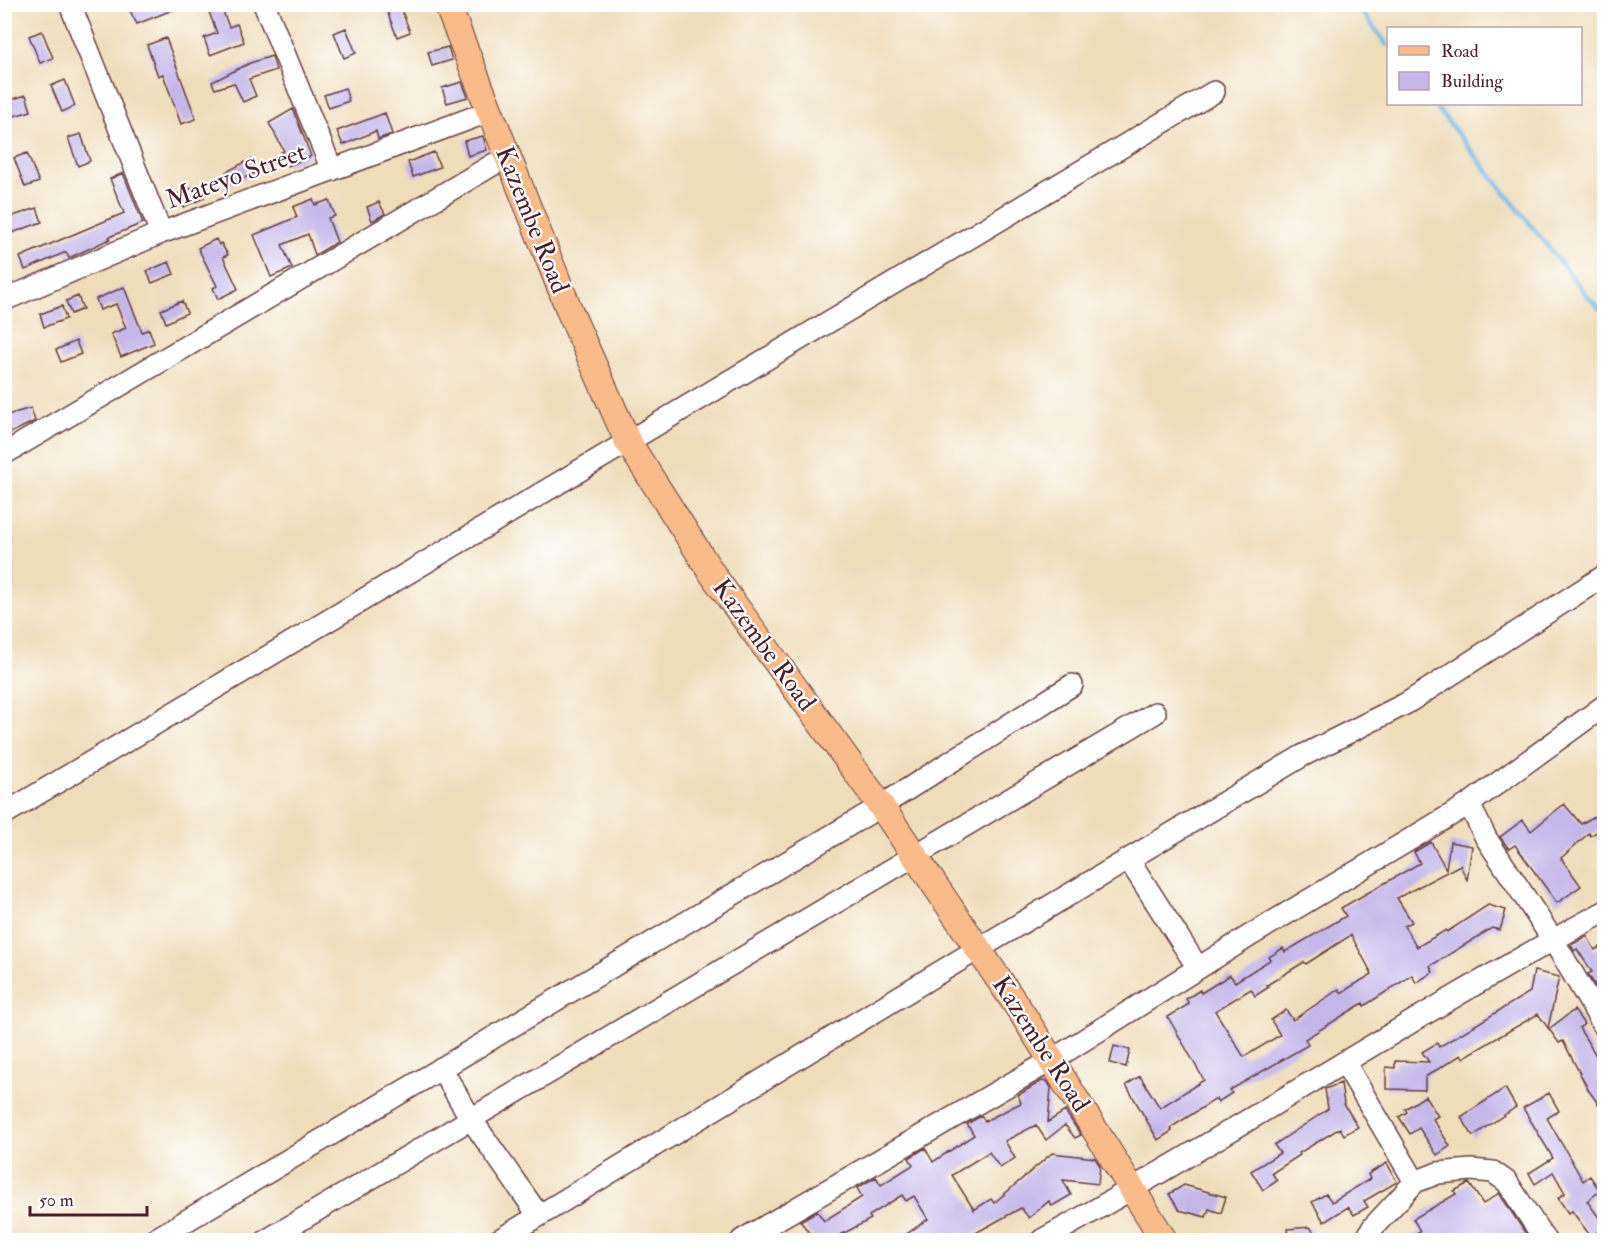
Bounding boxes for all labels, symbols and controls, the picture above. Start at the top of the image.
legend [1387,27,1582,105]
text: Road [1441,40,1479,63]
text: Building [1441,70,1504,93]
street label: Mateyo Street [162,136,310,216]
street label: Kazembe Road [488,142,576,298]
street label: Kazembe Road [705,573,823,718]
street label: Kazembe Road [985,970,1097,1118]
scale bar [30,1179,147,1217]
text: 50 m [39,1189,74,1212]

